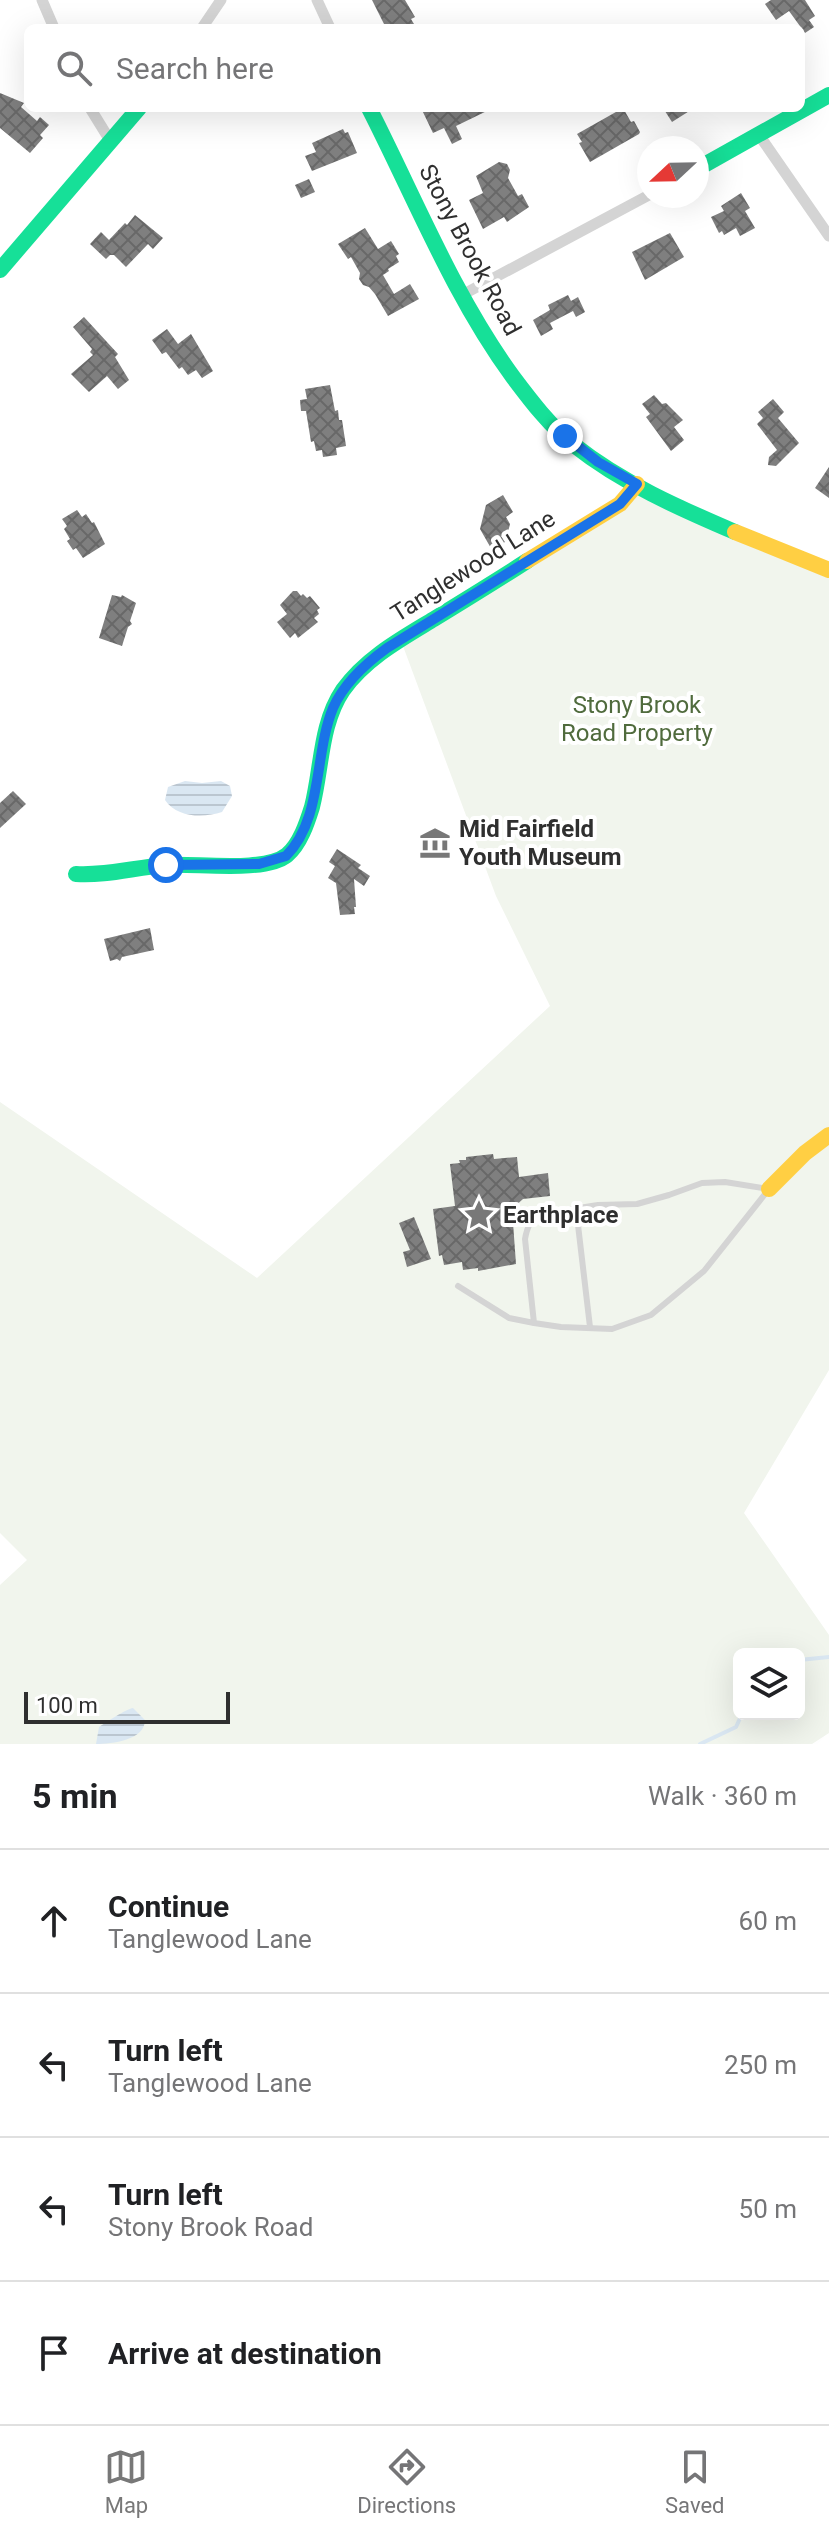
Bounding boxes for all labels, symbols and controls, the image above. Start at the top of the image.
search box [24,24,805,112]
icon: search [52,46,96,90]
text: Search here [116,51,274,86]
north arrow [637,136,709,208]
street label: Stony Brook Road [413,160,527,340]
route end [547,418,583,454]
street label: Tanglewood Lane [386,504,560,628]
park label: Stony Brook Road Property [561,691,714,747]
place label: Mid Fairfield Youth Museum [459,815,622,871]
museum icon: Mid Fairfield Youth Museum [418,826,452,860]
route start [148,847,184,883]
place icon: Earthplace [462,1198,496,1232]
place label: Earthplace [503,1201,618,1229]
map controls [733,1648,805,1720]
button: layers [733,1648,805,1720]
scale bar [24,1688,230,1724]
text: 100 m [36,1693,98,1718]
text: 5 min [32,1776,117,1816]
text: Walk · 360 m [648,1781,797,1811]
text: Continue [108,1889,229,1924]
icon: ahead [32,1899,76,1943]
text: 60 m [739,1906,797,1936]
text: Tanglewood Lane [108,1924,312,1954]
text: Turn left [108,2033,223,2068]
icon: left [32,2043,76,2087]
text: 250 m [724,2050,797,2080]
text: Tanglewood Lane [108,2068,312,2098]
text: Turn left [108,2177,223,2212]
icon: left [32,2187,76,2231]
text: 50 m [739,2194,797,2224]
text: Stony Brook Road [108,2212,313,2242]
icon: arrive [32,2331,76,2375]
text: Arrive at destination [108,2336,382,2371]
tab: Map [104,2445,148,2518]
tab: Directions [357,2445,456,2518]
tab: Saved [665,2445,725,2518]

